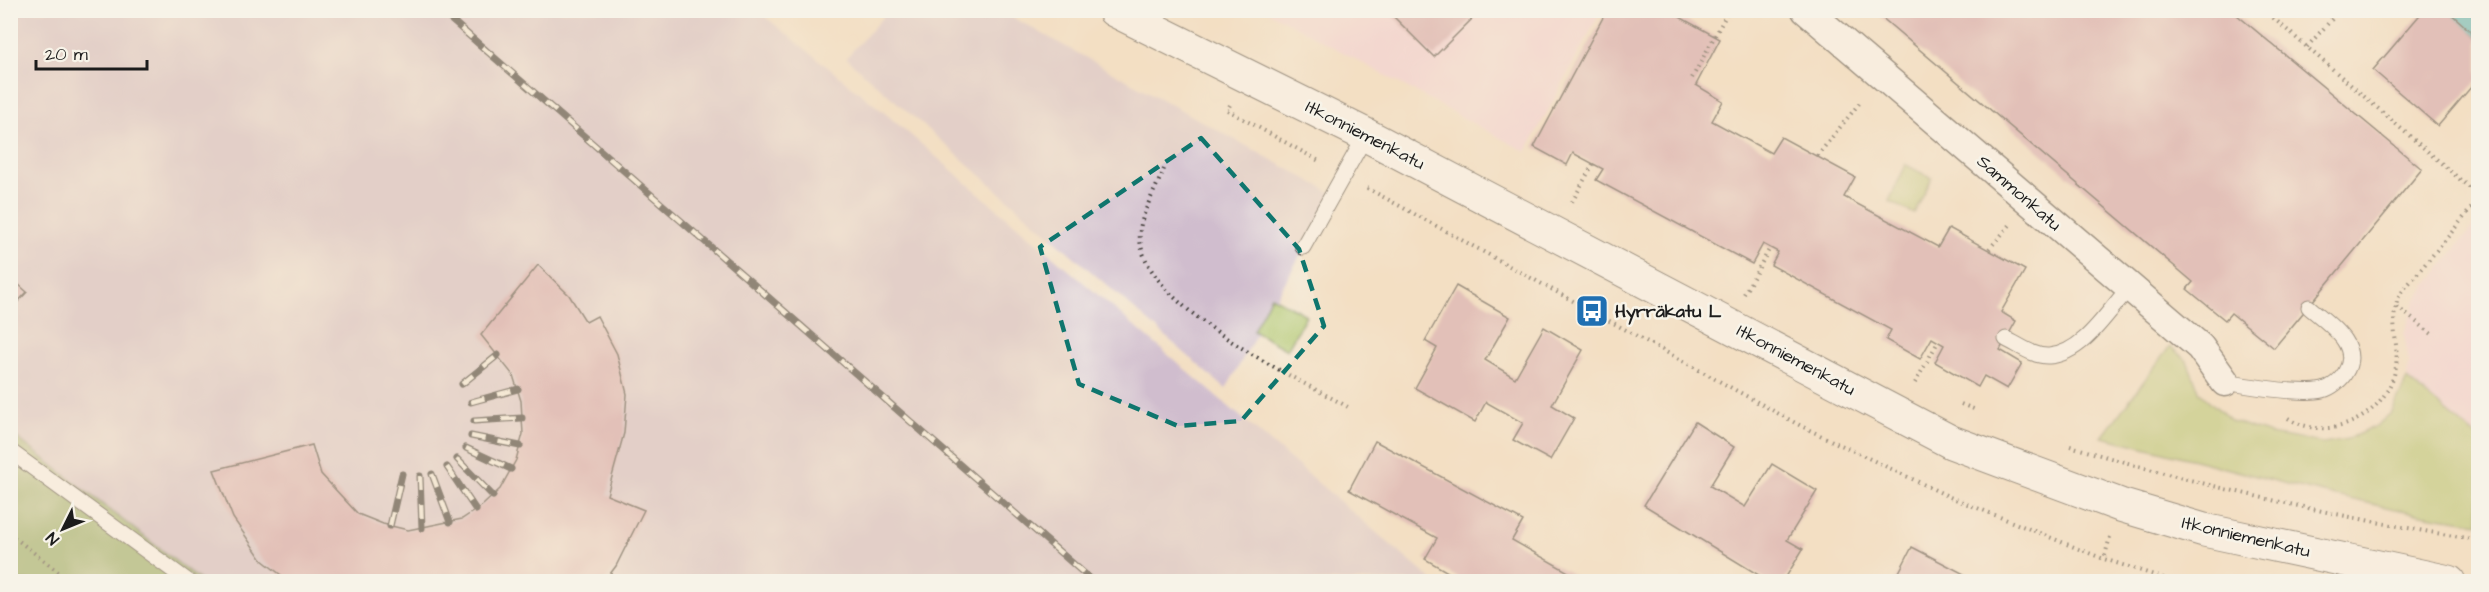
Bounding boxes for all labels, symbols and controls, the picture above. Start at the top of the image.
scale bar [36,33,147,71]
text: 20 m [45,42,88,67]
street label: Itkonniemenkatu [1301,94,1429,176]
street label: Sammonkatu [1971,149,2067,237]
bus stop icon: Hyrräkatu L [1574,293,1610,329]
place label: Hyrräkatu L [1615,299,1722,325]
street label: Itkonniemenkatu [1732,318,1860,402]
north arrow [33,499,93,559]
street label: Itkonniemenkatu [2179,510,2313,564]
text: N [41,527,64,550]

